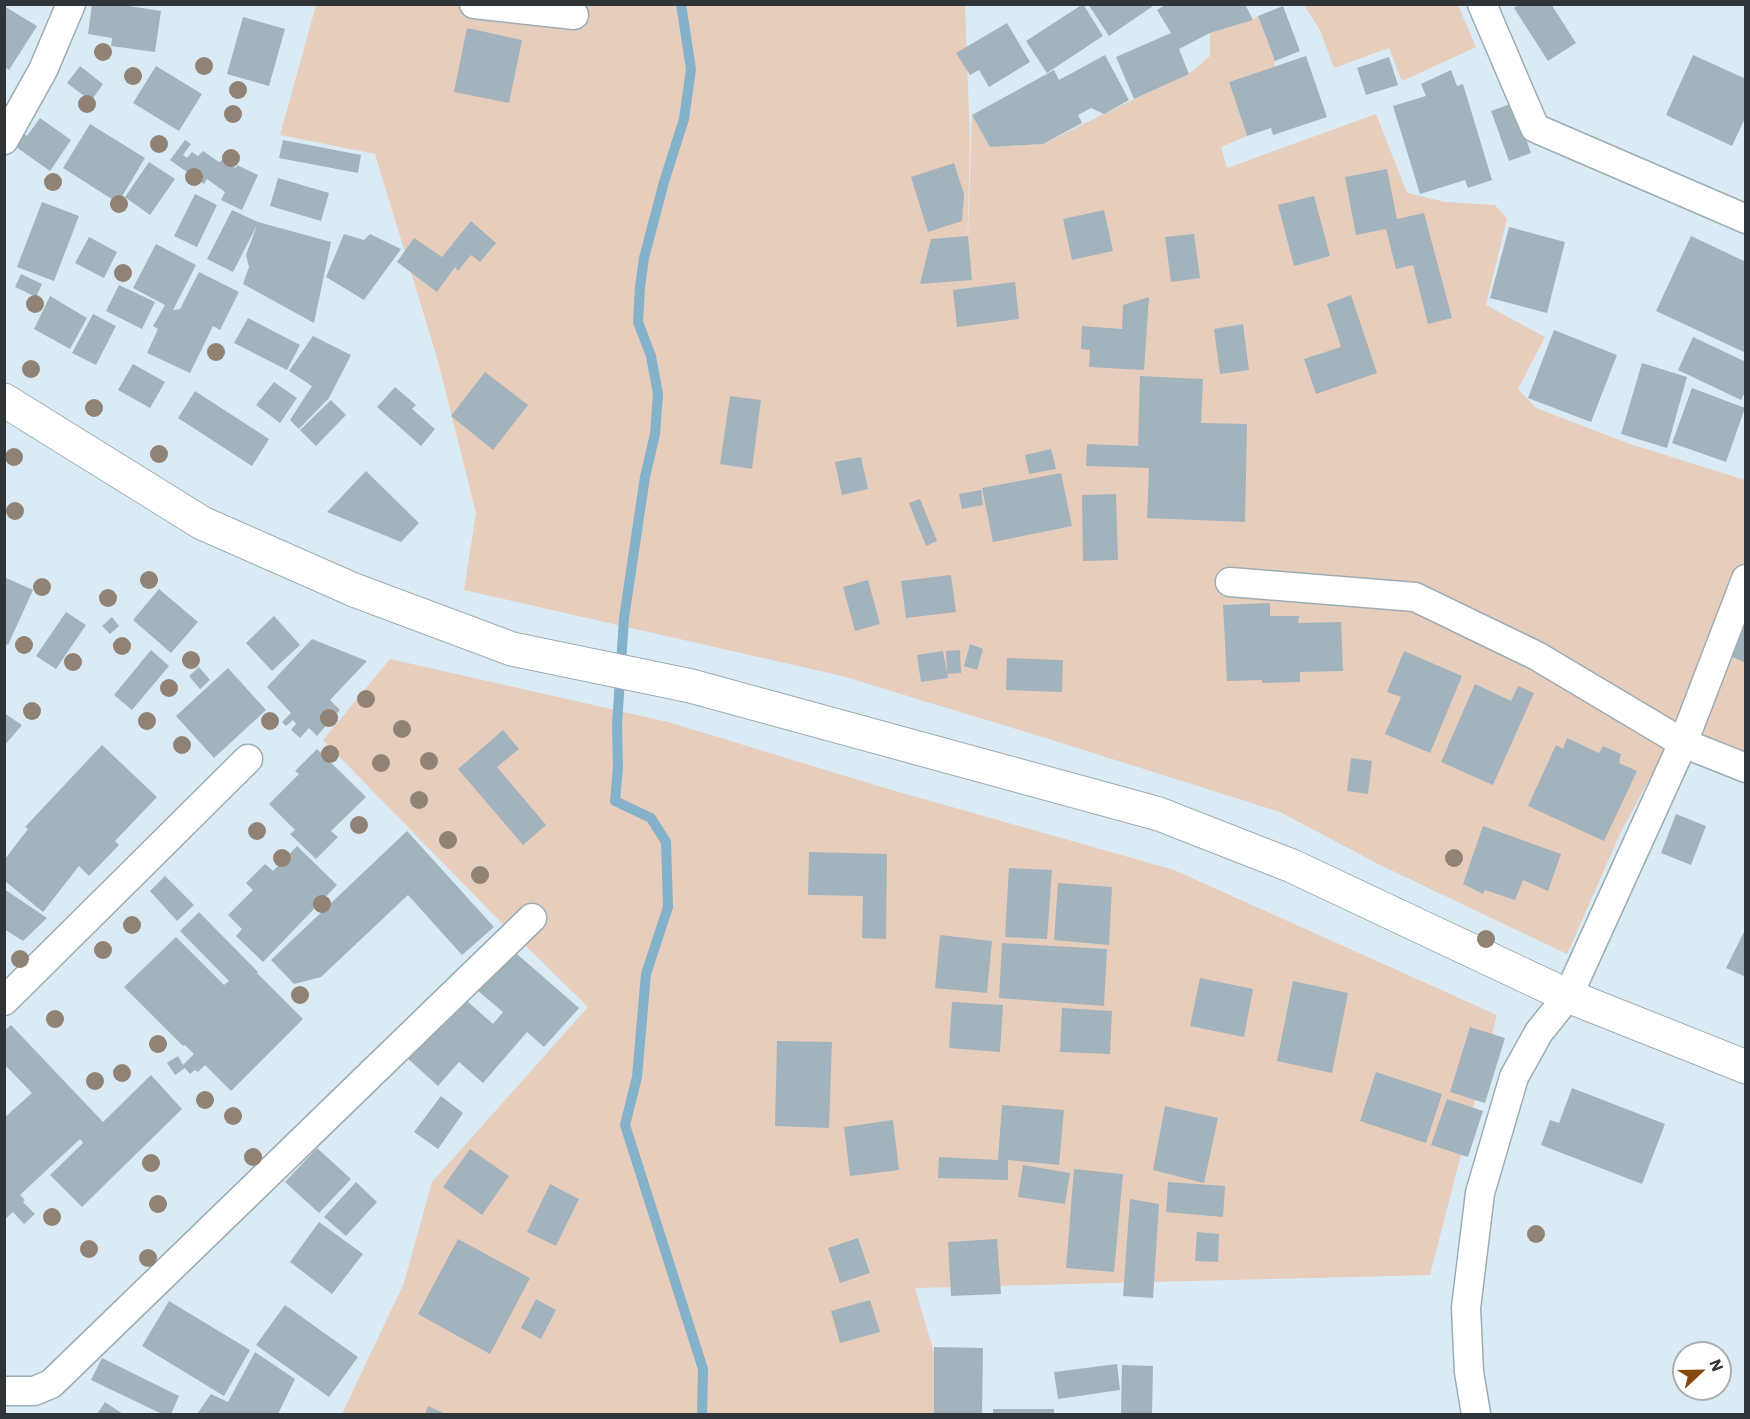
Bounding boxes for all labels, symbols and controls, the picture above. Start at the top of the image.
north arrow [1672,1341,1732,1401]
text: N [1705,1356,1728,1374]

